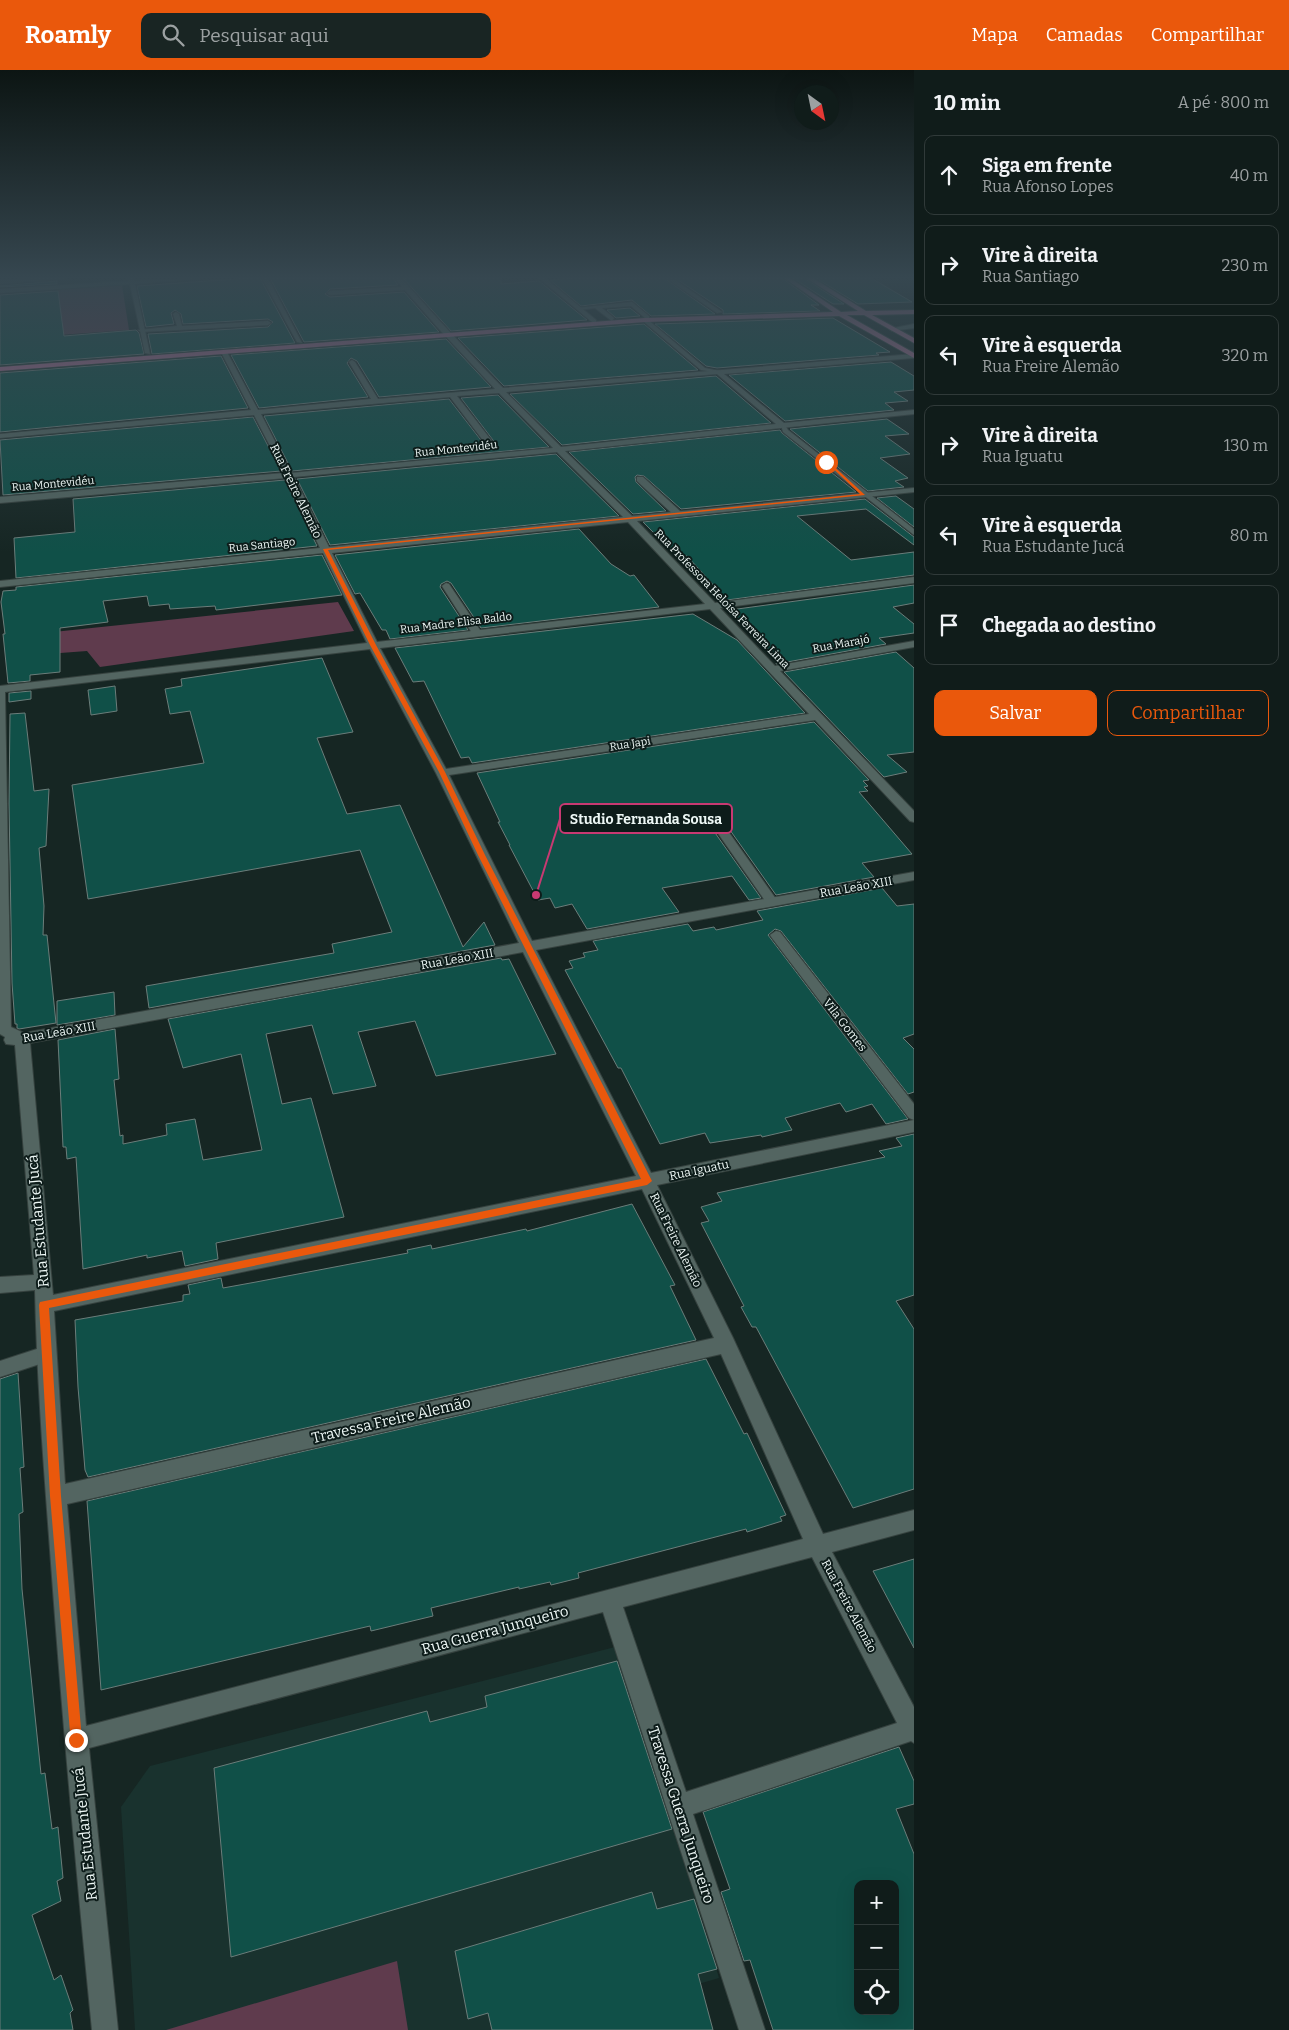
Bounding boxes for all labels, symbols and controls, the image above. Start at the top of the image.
search box [141,13,491,58]
text: Roamly [25,21,111,49]
icon: search [159,21,187,49]
text: Pesquisar aqui [199,24,329,47]
text: Mapa [972,24,1018,46]
text: Camadas [1046,24,1123,46]
text: Compartilhar [1151,24,1264,46]
north arrow [794,85,839,130]
text: 10 min [934,90,1000,116]
text: A pé · 800 m [1178,93,1269,112]
text: Siga em frente [982,154,1112,177]
icon: ahead [935,161,963,189]
text: 40 m [1230,166,1268,185]
text: Rua Afonso Lopes [982,177,1114,196]
text: Vire à direita [982,244,1098,267]
icon: right [935,251,963,279]
text: 230 m [1221,256,1268,275]
text: Rua Santiago [982,267,1079,286]
text: Vire à esquerda [982,334,1121,357]
icon: left [935,341,963,369]
text: 320 m [1221,346,1268,365]
text: Rua Freire Alemão [982,357,1119,376]
text: Vire à direita [982,424,1098,447]
icon: right [935,431,963,459]
text: 130 m [1224,436,1268,455]
street label: Rua Montevidéu [414,438,498,460]
street label: Rua Freire Alemão [267,442,325,540]
text: Rua Iguatu [982,447,1063,466]
route start [815,451,838,474]
street label: Rua Montevidéu [11,474,95,494]
text: Vire à esquerda [982,514,1121,537]
icon: left [935,521,963,549]
text: 80 m [1230,526,1268,545]
street label: Rua Professora Heloísa Ferreira Lima [652,527,792,671]
street label: Rua Santiago [228,535,296,555]
text: Rua Estudante Jucá [982,537,1125,556]
street label: Rua Madre Elisa Baldo [399,610,513,636]
icon: arrive [935,611,963,639]
text: Chegada ao destino [982,614,1156,637]
street label: Rua Marajó [812,633,870,655]
button: Salvar [934,690,1097,736]
button: Compartilhar [1107,690,1269,736]
street label: Rua Japi [609,734,652,754]
callout: Studio Fernanda Sousa [560,804,732,833]
text: Studio Fernanda Sousa [570,811,722,828]
street label: Rua Leão XIII [819,874,893,900]
street label: Rua Leão XIII [420,946,494,972]
street label: Vila Gomes [820,996,870,1054]
street label: Rua Leão XIII [22,1019,96,1045]
street label: Rua Estudante Jucá [23,1154,53,1288]
street label: Rua Iguatu [668,1157,731,1183]
street label: Rua Freire Alemão [647,1191,705,1289]
street label: Travessa Freire Alemão [310,1393,472,1447]
street label: Rua Freire Alemão [819,1557,879,1655]
street label: Rua Guerra Junqueiro [420,1602,570,1658]
street label: Travessa Guerra Junqueiro [644,1724,718,1906]
route end [65,1729,88,1752]
street label: Rua Estudante Jucá [69,1767,101,1901]
map controls [854,1880,899,2015]
button: + [854,1880,899,1925]
button: − [854,1925,899,1970]
button: locate [854,1970,899,2015]

